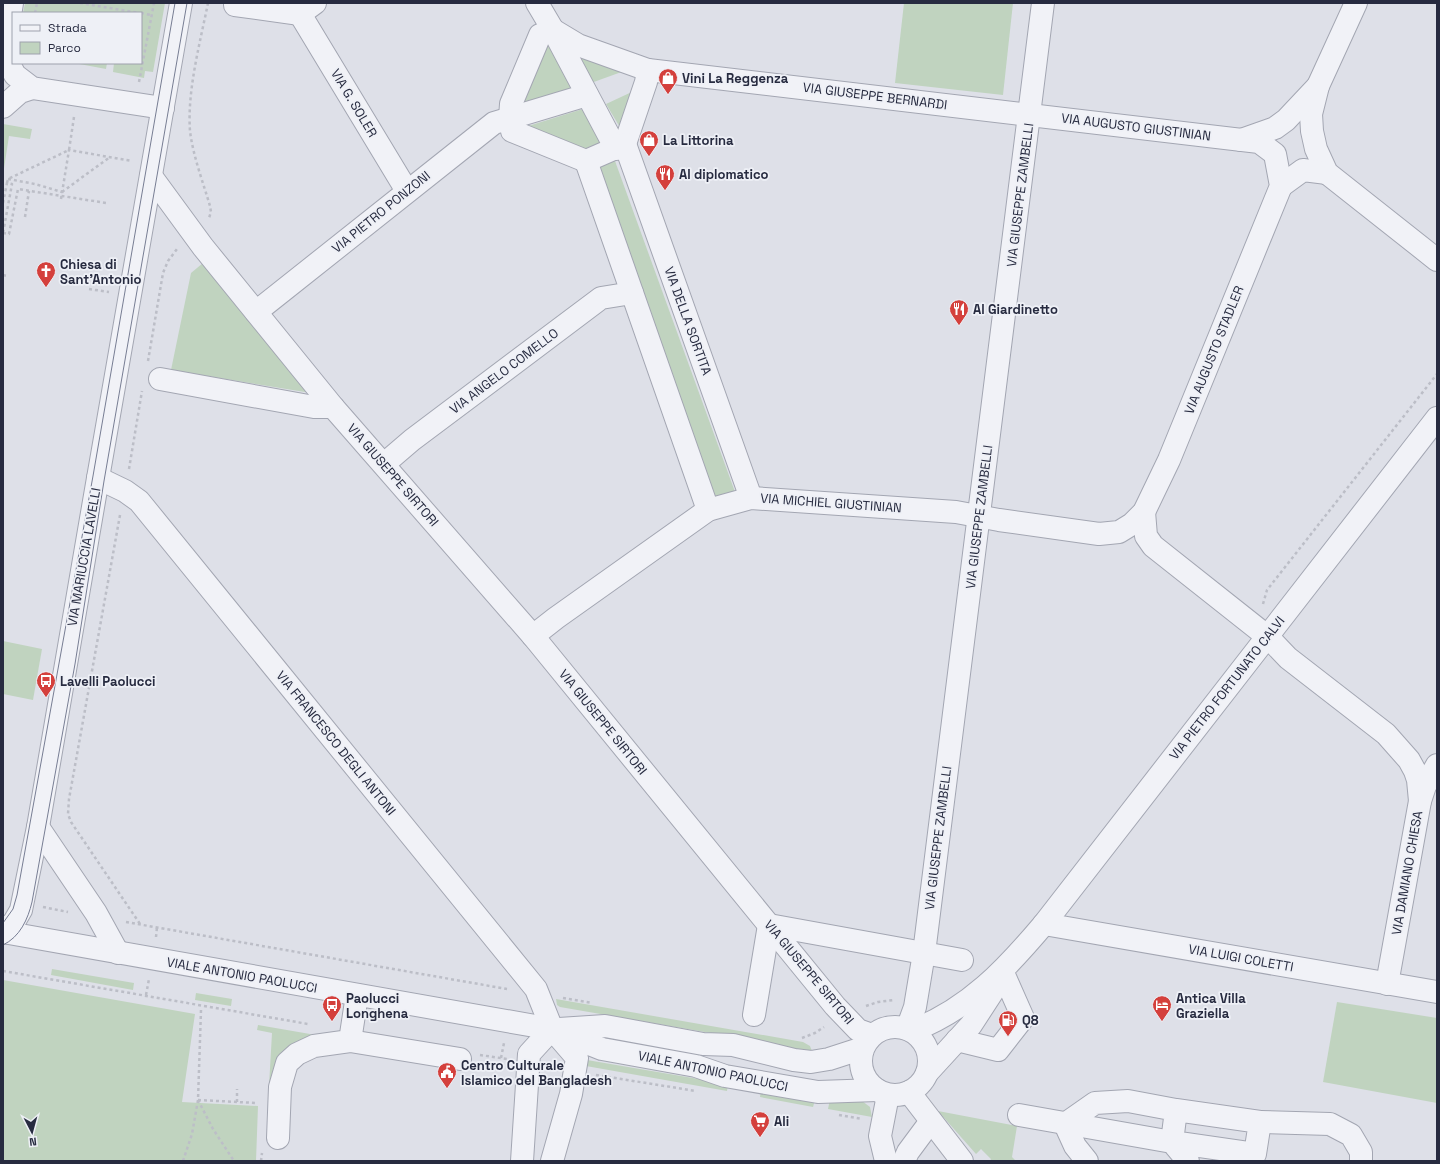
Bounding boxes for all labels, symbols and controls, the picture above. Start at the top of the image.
legend [12,12,142,64]
text: Strada [48,20,87,36]
text: Parco [48,40,81,56]
street label: VIA G. SOLER [327,66,381,140]
shop icon: Vini La Reggenza [657,67,679,95]
place label: Vini La Reggenza [682,70,789,87]
street label: VIA GIUSEPPE BERNARDI [802,79,948,113]
street label: VIA AUGUSTO GIUSTINIAN [1060,109,1212,145]
street label: VIA GIUSEPPE ZAMBELLI [1003,122,1037,268]
shop icon: La Littorina [638,129,660,157]
place label: La Littorina [663,132,734,149]
restaurant icon: Al diplomatico [654,163,676,191]
place label: Al diplomatico [679,166,769,183]
street label: VIA PIETRO PONZONI [328,167,434,257]
place label: Chiesa di Sant'Antonio [60,256,141,288]
church icon: Chiesa di Sant'Antonio [35,260,57,288]
street label: VIA DELLA SORTITA [660,264,716,378]
street label: VIA AUGUSTO STADLER [1180,283,1248,417]
restaurant icon: Al Giardinetto [948,298,970,326]
place label: Al Giardinetto [973,301,1058,318]
street label: VIA ANGELO COMELLO [446,324,562,418]
street label: VIA GIUSEPPE SIRTORI [344,420,442,530]
street label: VIA GIUSEPPE ZAMBELLI [962,444,996,590]
street label: VIA MARIUCCIA LAVELLI [63,486,105,628]
street label: VIA MICHIEL GIUSTINIAN [760,490,902,516]
street label: VIA PIETRO FORTUNATO CALVI [1166,613,1288,763]
street label: VIA GIUSEPPE SIRTORI [555,666,651,778]
street label: VIA FRANCESCO DEGLI ANTONI [272,667,400,819]
bus stop icon: Lavelli Paolucci [35,670,57,698]
place label: Lavelli Paolucci [60,673,156,690]
street label: VIA GIUSEPPE ZAMBELLI [921,765,955,911]
street label: VIA DAMIANO CHIESA [1388,809,1426,937]
street label: VIA GIUSEPPE SIRTORI [760,916,858,1028]
street label: VIA LUIGI COLETTI [1187,940,1295,976]
street label: VIALE ANTONIO PAOLUCCI [165,953,319,997]
place label: Paolucci Longhena [346,990,409,1022]
place label: Antica Villa Graziella [1176,990,1246,1022]
bus stop icon: Paolucci Longhena [321,994,343,1022]
hotel icon: Antica Villa Graziella [1151,994,1173,1022]
fuel station icon: Q8 [997,1009,1019,1037]
place label: Q8 [1022,1012,1039,1029]
street label: VIALE ANTONIO PAOLUCCI [636,1047,790,1095]
place label: Centro Culturale Islamico del Bangladesh [461,1057,612,1089]
public building icon: Centro Culturale Islamico del Bangladesh [436,1061,458,1089]
supermarket icon: Ali [749,1110,771,1138]
north arrow [12,1112,52,1152]
place label: Ali [774,1113,789,1130]
text: N [29,1135,37,1149]

